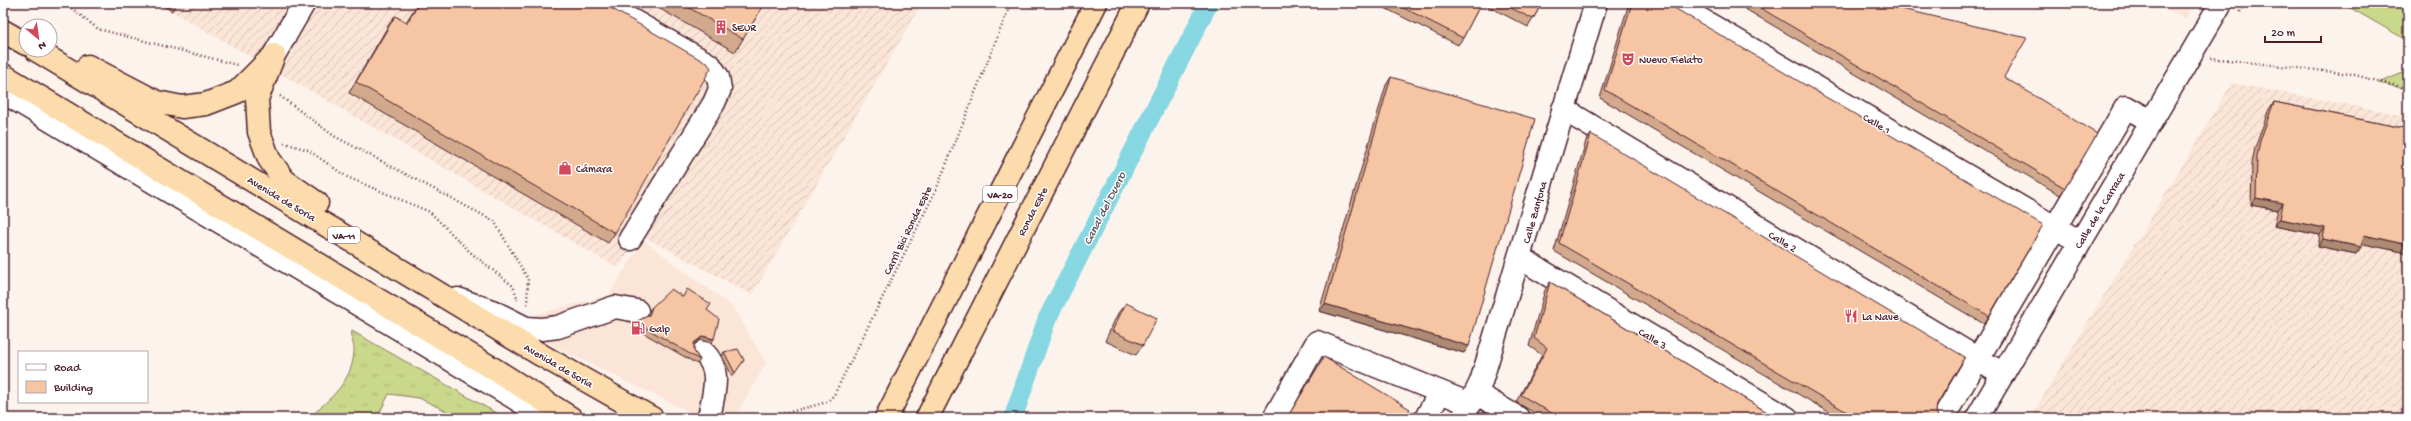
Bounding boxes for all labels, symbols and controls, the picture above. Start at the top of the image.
north arrow [18,18,58,58]
scale bar [2265,18,2321,44]
building icon: SEUR [713,19,729,35]
place label: SEUR [732,23,757,35]
text: 20 m [2271,27,2296,41]
text: N [36,38,48,52]
theatre icon: Nuevo Fielato [1620,51,1636,67]
place label: Nuevo Fielato [1639,55,1703,67]
street label: Calle 1 [1860,112,1892,137]
shop icon: Cámara [557,160,573,176]
place label: Cámara [576,164,613,176]
water label: Canal del Duero [1081,169,1130,248]
street label: Calle de la Carraca [2073,170,2129,251]
street label: Avenida de Soria [245,175,318,225]
street label: Calle Zanfona [1520,179,1551,245]
street label: Carril Bici Ronda Este [882,184,936,277]
street label: Ronda Este [1016,185,1051,238]
road number: VA-20 [983,186,1017,202]
road number: VA-11 [328,227,360,243]
street label: Calle 2 [1766,230,1799,256]
restaurant icon: La Nave [1843,308,1859,324]
place label: La Nave [1862,312,1899,324]
fuel station icon: Galp [630,320,646,336]
place label: Galp [649,324,670,336]
street label: Calle 3 [1636,327,1669,353]
street label: Avenida de Soria [521,342,595,392]
legend [18,351,148,403]
text: Road [54,362,81,376]
text: Building [53,382,93,396]

